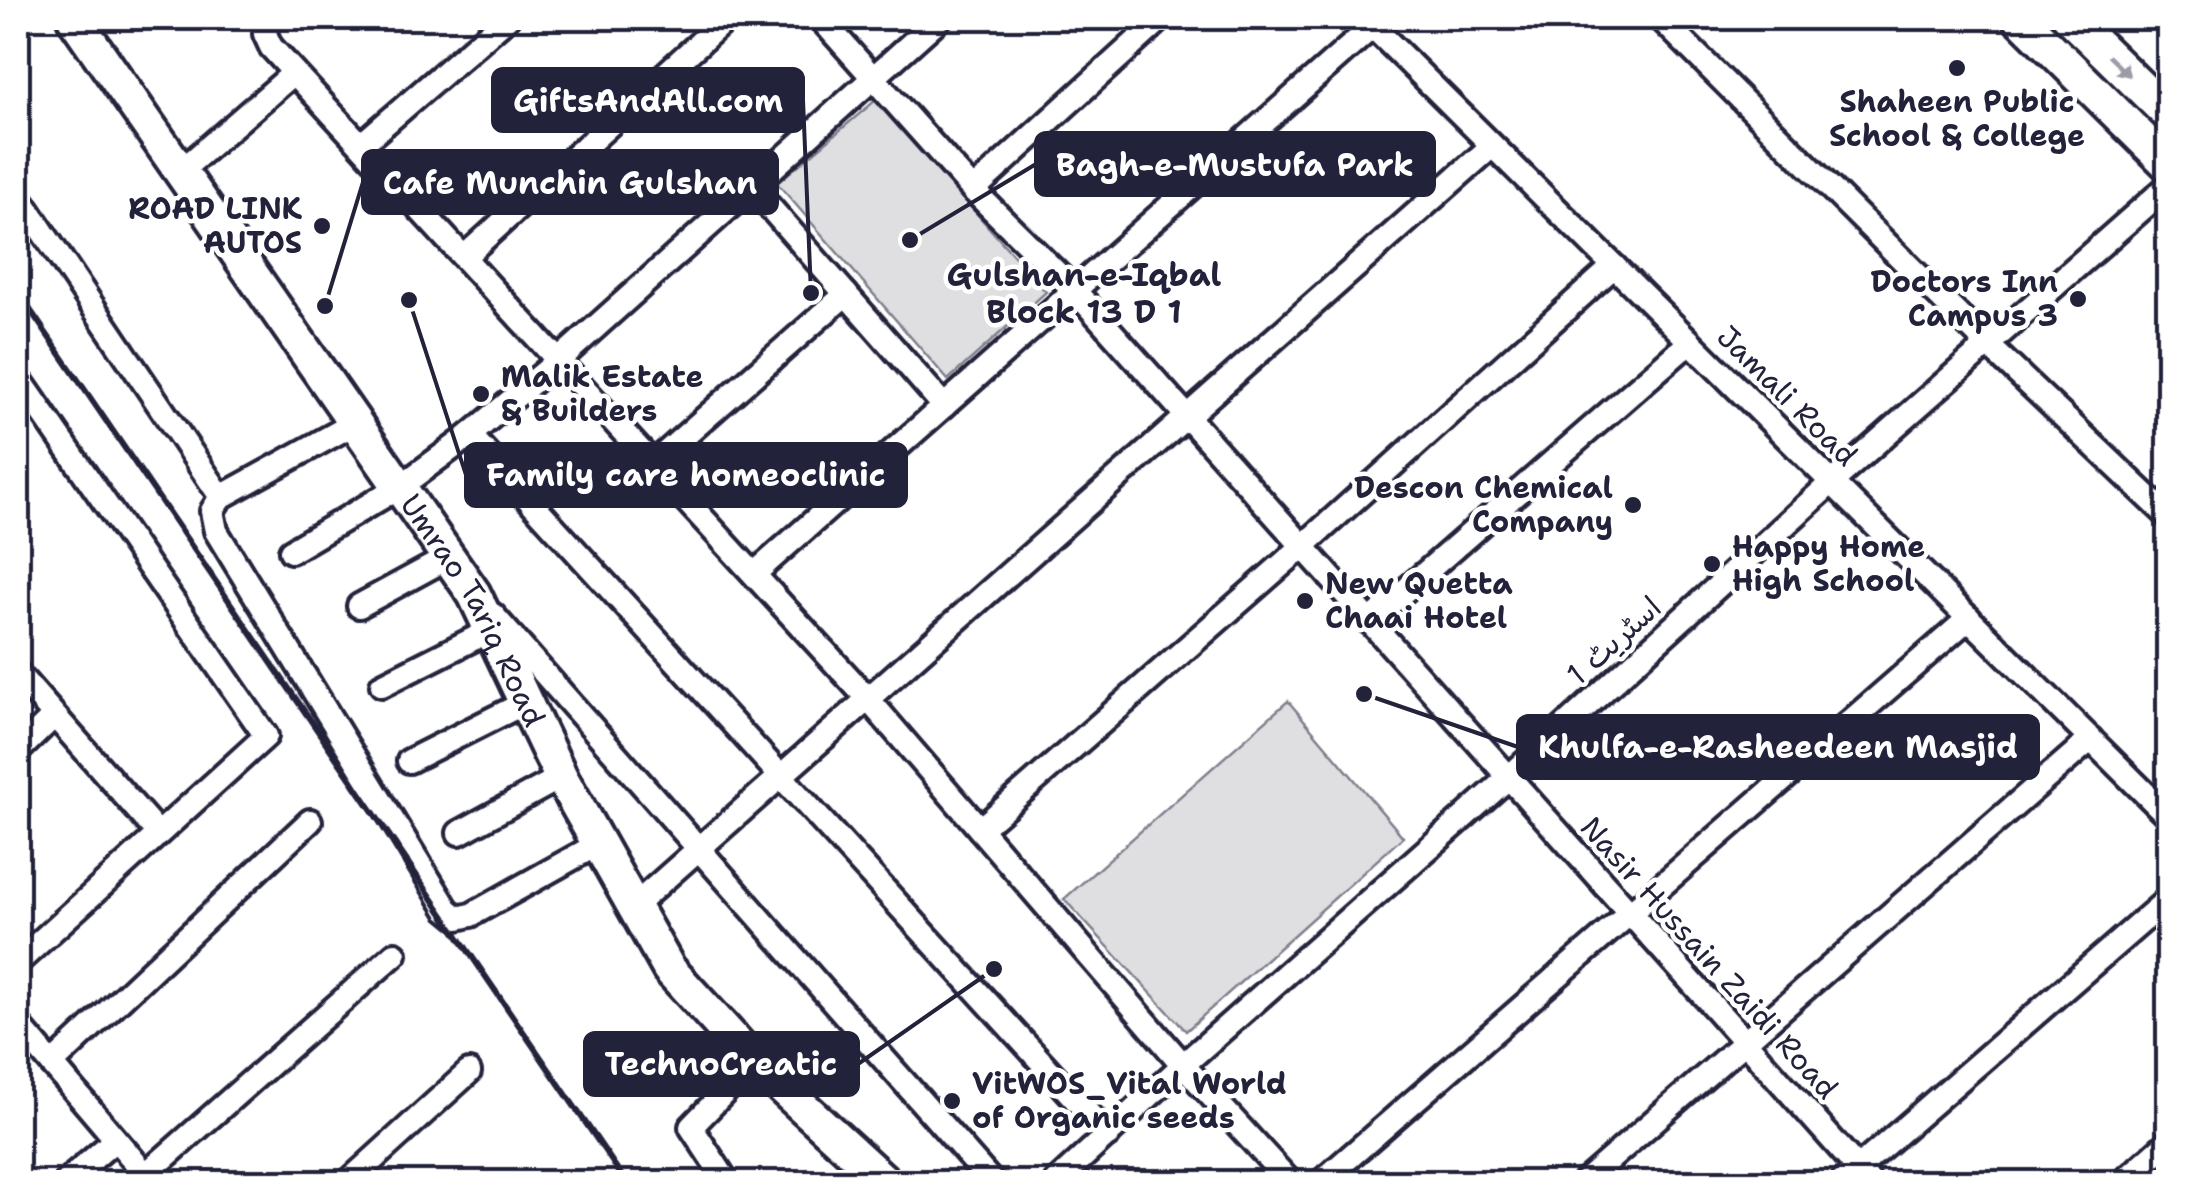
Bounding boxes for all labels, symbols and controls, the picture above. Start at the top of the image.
one-way arrow [2107,53,2131,77]
marker: Shaheen Public School & College [1946,57,1968,79]
callout: GiftsAndAll.com [493,69,803,131]
text: GiftsAndAll.com [513,79,783,122]
place label: Shaheen Public School & College [1829,81,2085,156]
callout: Bagh-e-Mustufa Park [1036,133,1434,195]
text: Bagh-e-Mustufa Park [1056,143,1414,186]
callout: Cafe Munchin Gulshan [363,151,777,213]
text: Cafe Munchin Gulshan [383,161,757,204]
place label: ROAD LINK AUTOS [128,188,303,263]
marker: ROAD LINK AUTOS [311,215,333,237]
district label: Gulshan-e-Iqbal Block 13 D 1 [947,253,1221,333]
place label: Doctors Inn Campus 3 [1871,261,2058,336]
marker: Doctors Inn Campus 3 [2067,288,2089,310]
street label: Jamali Road [1708,316,1867,475]
place label: Malik Estate & Builders [501,356,704,431]
marker: Malik Estate & Builders [470,383,492,405]
callout: Family care homeoclinic [466,444,906,506]
text: Family care homeoclinic [486,453,886,496]
place label: Descon Chemical Company [1354,467,1613,542]
street label: Umrao Tariq Road [391,486,555,733]
marker: Descon Chemical Company [1622,494,1644,516]
place label: Happy Home High School [1732,526,1925,601]
marker: Happy Home High School [1701,553,1723,575]
place label: New Quetta Chaai Hotel [1325,563,1513,638]
street label: اسٹریٹ 1 [1557,587,1670,694]
marker: New Quetta Chaai Hotel [1294,590,1316,612]
callout: Khulfa-e-Rasheedeen Masjid [1518,716,2038,778]
text: Khulfa-e-Rasheedeen Masjid [1538,725,2018,768]
street label: Nasir Hussain Zaidi Road [1571,807,1848,1108]
callout: TechnoCreatic [585,1033,858,1095]
text: TechnoCreatic [604,1042,838,1085]
place label: VitWOS_Vital World of Organic seeds [972,1063,1287,1138]
marker: VitWOS_Vital World of Organic seeds [941,1090,963,1112]

